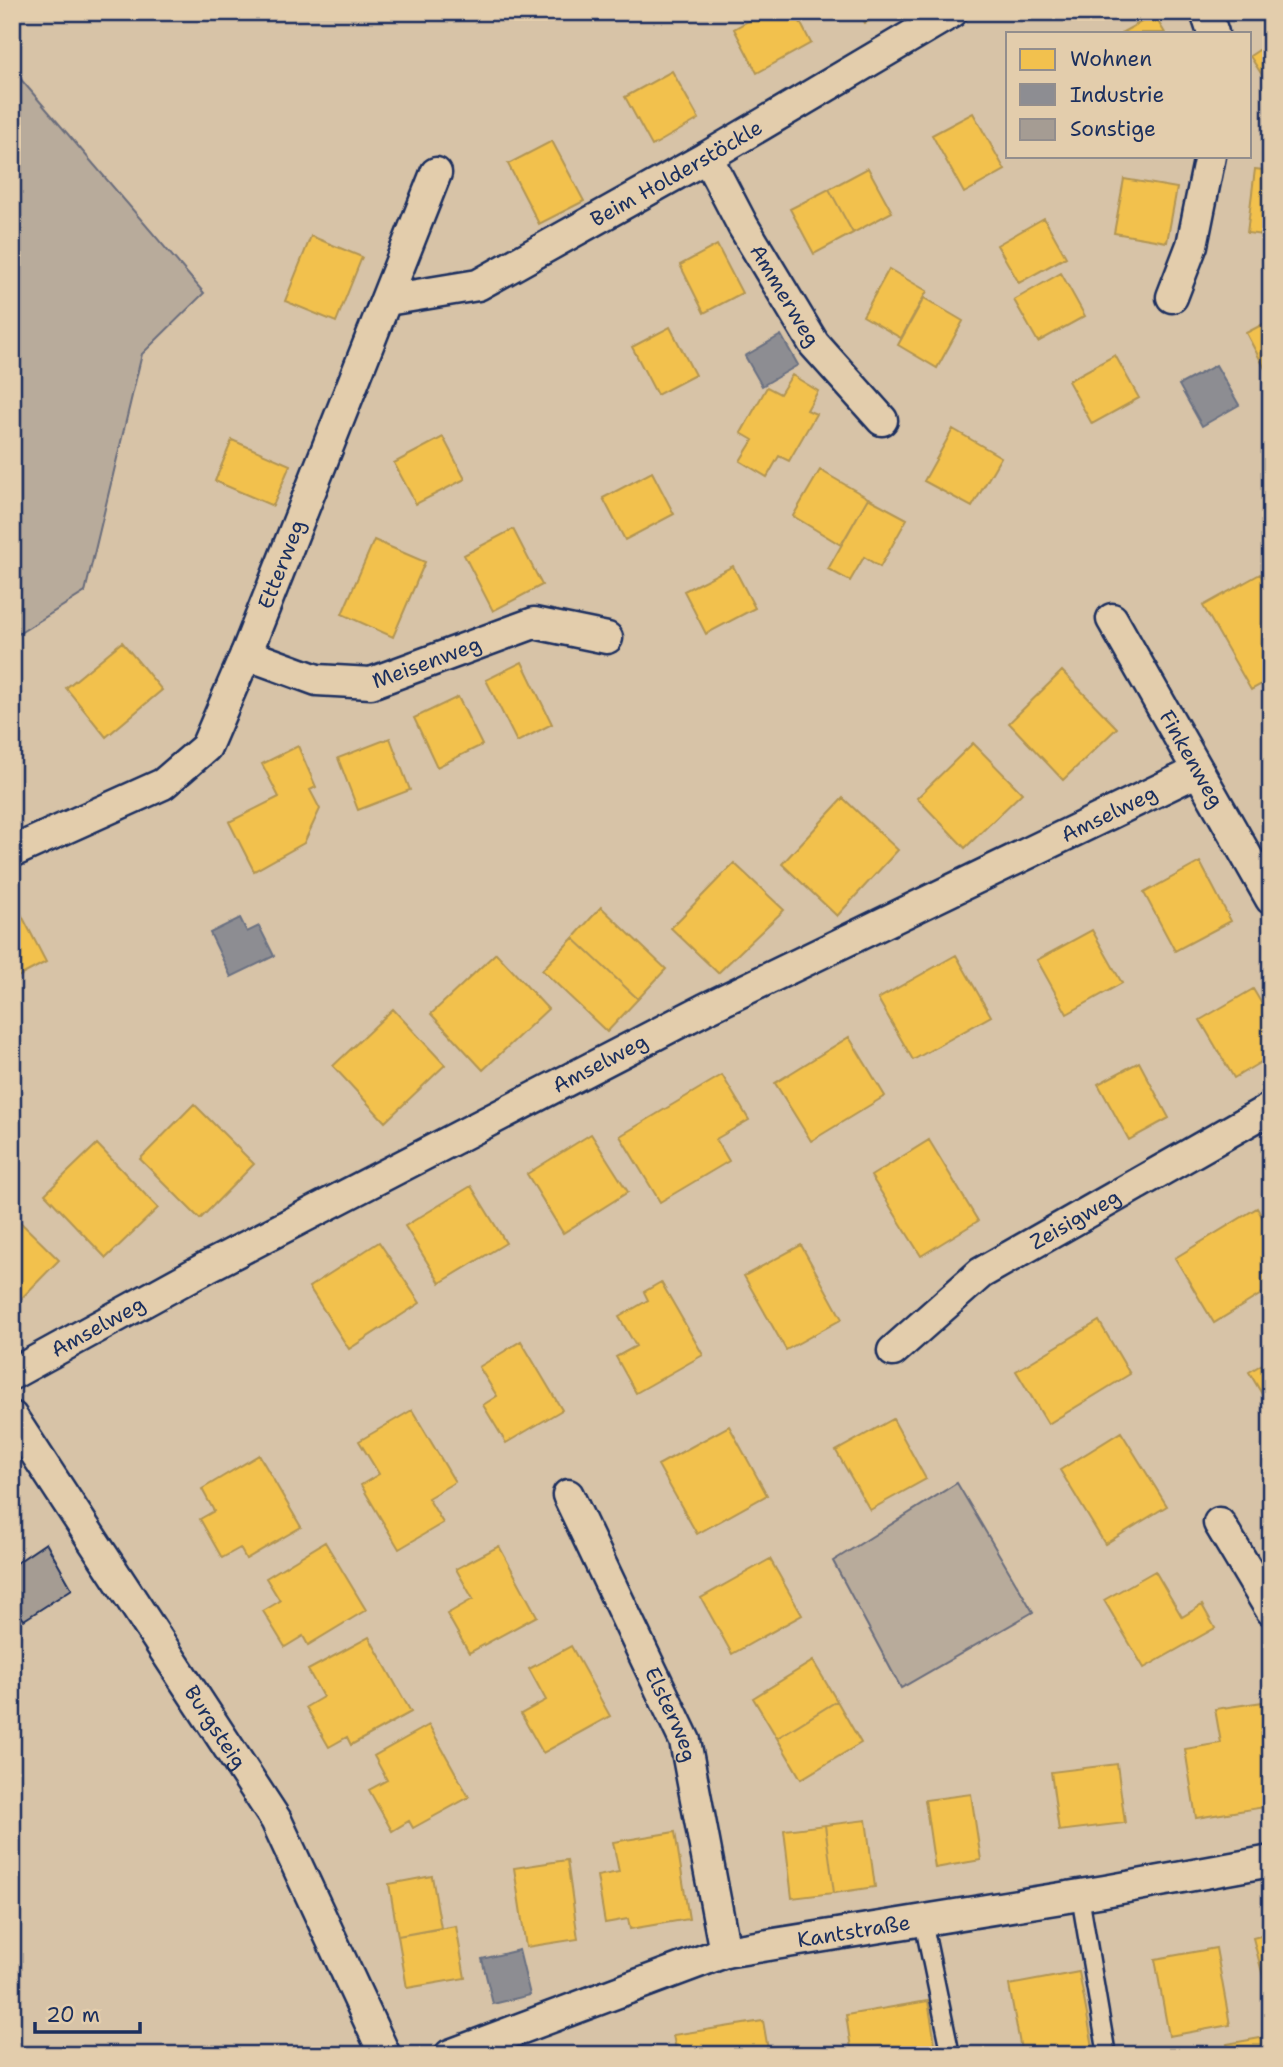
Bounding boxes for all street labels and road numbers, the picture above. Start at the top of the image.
street label: Beim Holderstöckle [586,113,768,233]
street label: Ammerweg [743,239,826,352]
street label: Etterweg [251,516,312,613]
street label: Meisenweg [368,630,485,695]
street label: Finkenweg [1153,705,1230,813]
street label: Amselweg [1056,779,1162,849]
street label: Amselweg [548,1027,652,1100]
street label: Zeisigweg [1025,1183,1126,1256]
street label: Amselweg [46,1290,150,1364]
street label: Elsterweg [638,1663,703,1765]
street label: Burgsteig [178,1680,253,1775]
street label: Kantstraße [795,1908,912,1954]

